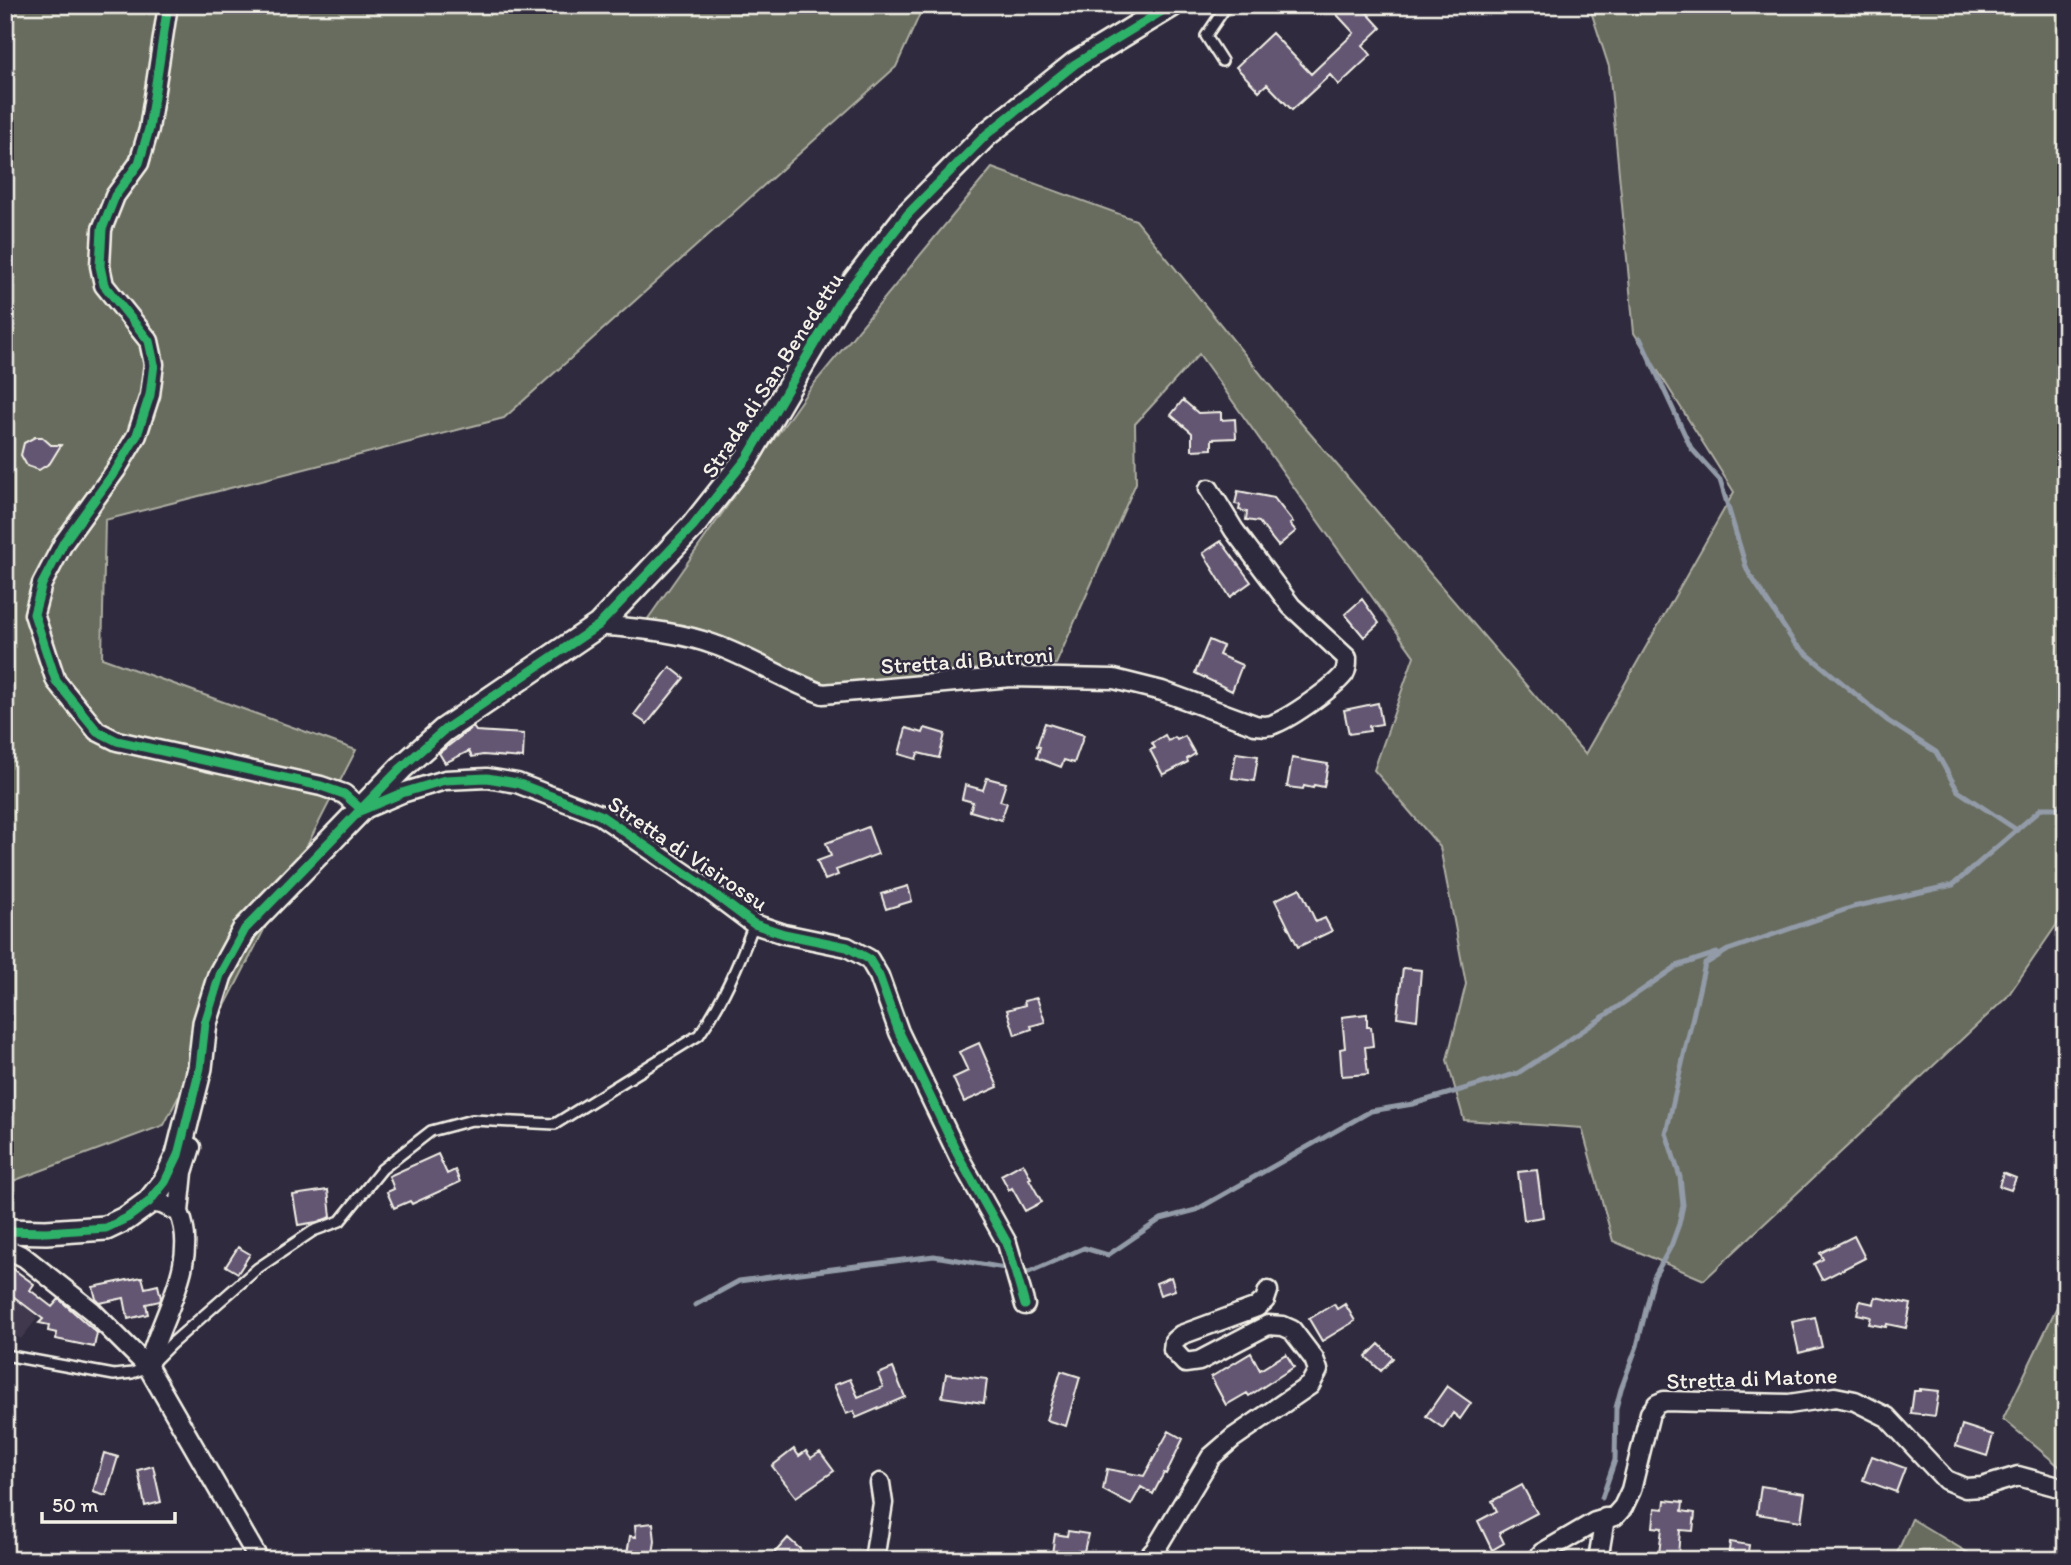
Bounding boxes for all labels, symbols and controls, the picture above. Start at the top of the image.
street label: Strada di San Benedettu [695,267,849,483]
street label: Stretta di Butroni [880,640,1054,680]
street label: Stretta di Visirossu [603,789,773,917]
street label: Stretta di Matone [1666,1361,1838,1395]
scale bar [42,1481,175,1525]
text: 50 m [52,1492,99,1517]

